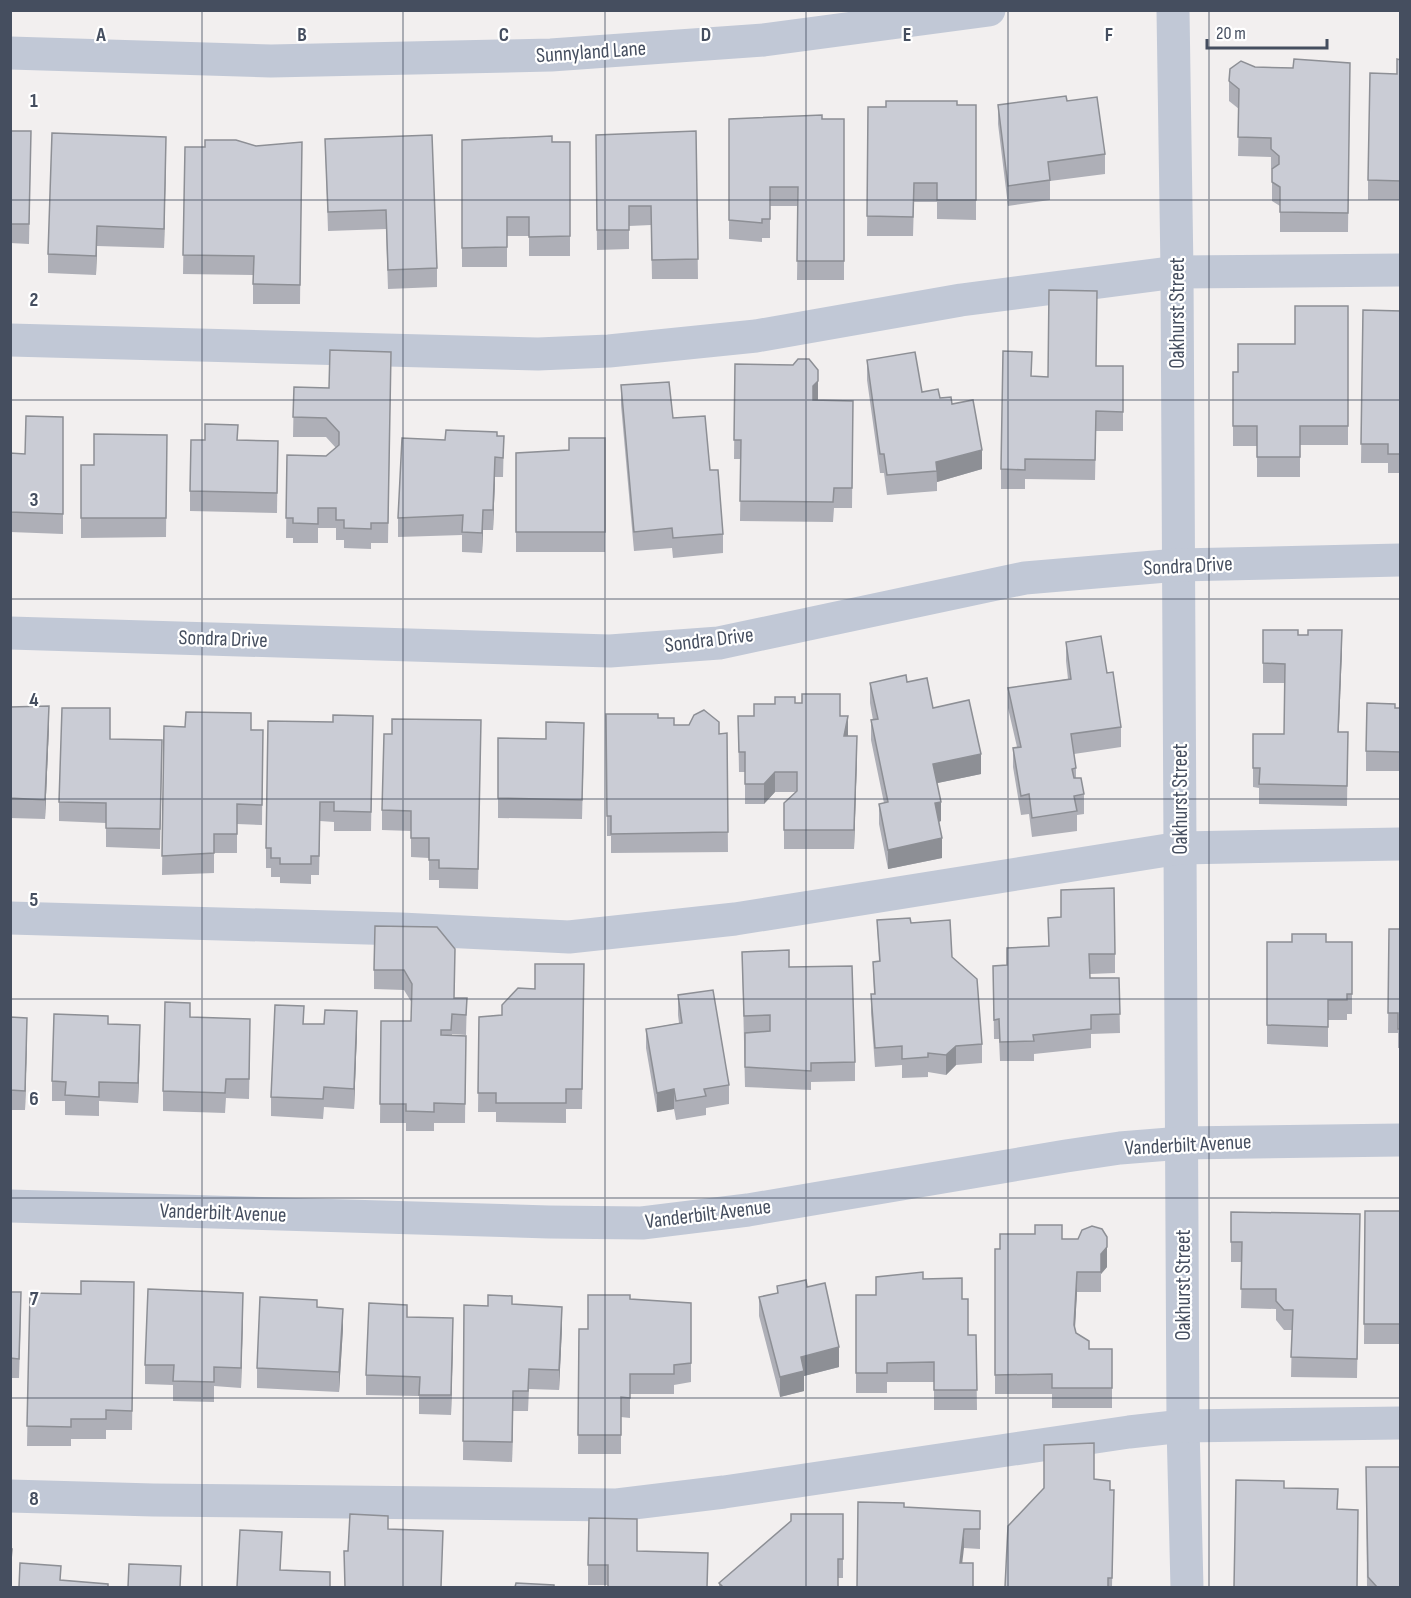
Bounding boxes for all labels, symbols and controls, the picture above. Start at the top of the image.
scale bar [1207,12,1327,50]
text: A [95,23,106,47]
text: B [297,23,307,47]
text: C [499,23,509,47]
text: D [701,23,711,47]
text: E [903,23,911,47]
text: F [1105,23,1113,47]
text: 20 m [1216,23,1246,44]
street label: Sunnyland Lane [535,36,647,68]
text: 1 [30,89,38,113]
street label: Oakhurst Street [1165,257,1190,369]
text: 2 [30,288,38,312]
text: 3 [30,488,39,512]
street label: Sondra Drive [1143,551,1233,581]
street label: Sondra Drive [663,622,755,658]
street label: Sondra Drive [178,625,268,653]
text: 4 [29,688,39,712]
street label: Oakhurst Street [1168,743,1193,855]
text: 5 [30,888,39,912]
text: 6 [29,1087,39,1111]
street label: Vanderbilt Avenue [1124,1129,1252,1161]
street label: Vanderbilt Avenue [644,1194,772,1234]
street label: Vanderbilt Avenue [159,1198,287,1228]
street label: Oakhurst Street [1171,1229,1196,1341]
text: 7 [30,1287,39,1311]
text: 8 [29,1487,39,1511]

